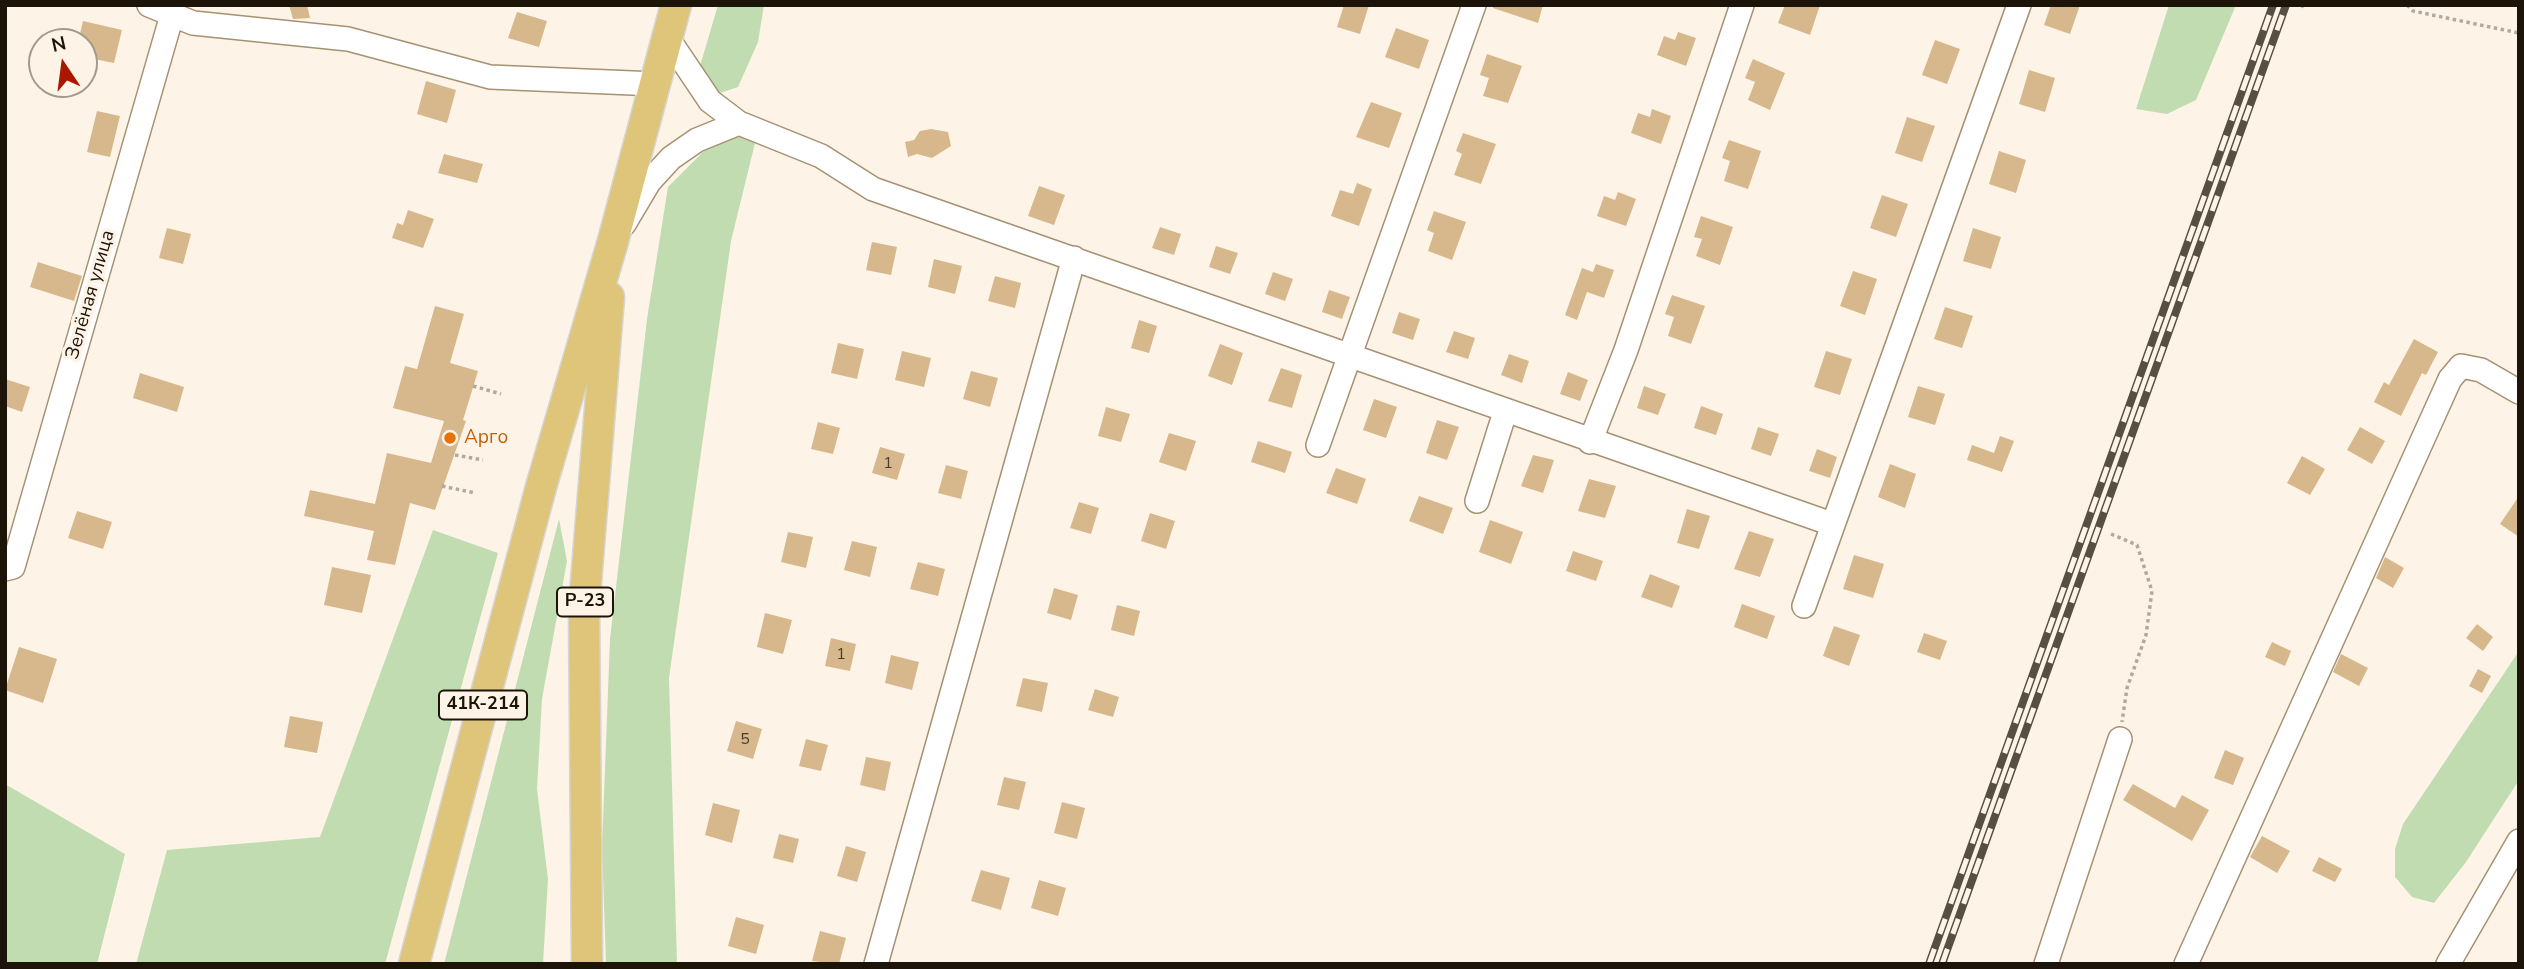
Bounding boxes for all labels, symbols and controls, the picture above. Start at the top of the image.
north arrow [28,28,98,98]
text: N [49,30,69,59]
street label: Зелёная улица [62,228,120,362]
place label: Арго [464,427,508,449]
marker: Арго [442,430,458,446]
house number: 1 [883,454,893,474]
road number: Р-23 [557,588,613,616]
house number: 1 [836,645,846,665]
road number: 41К-214 [439,690,527,720]
house number: 5 [740,730,750,750]

